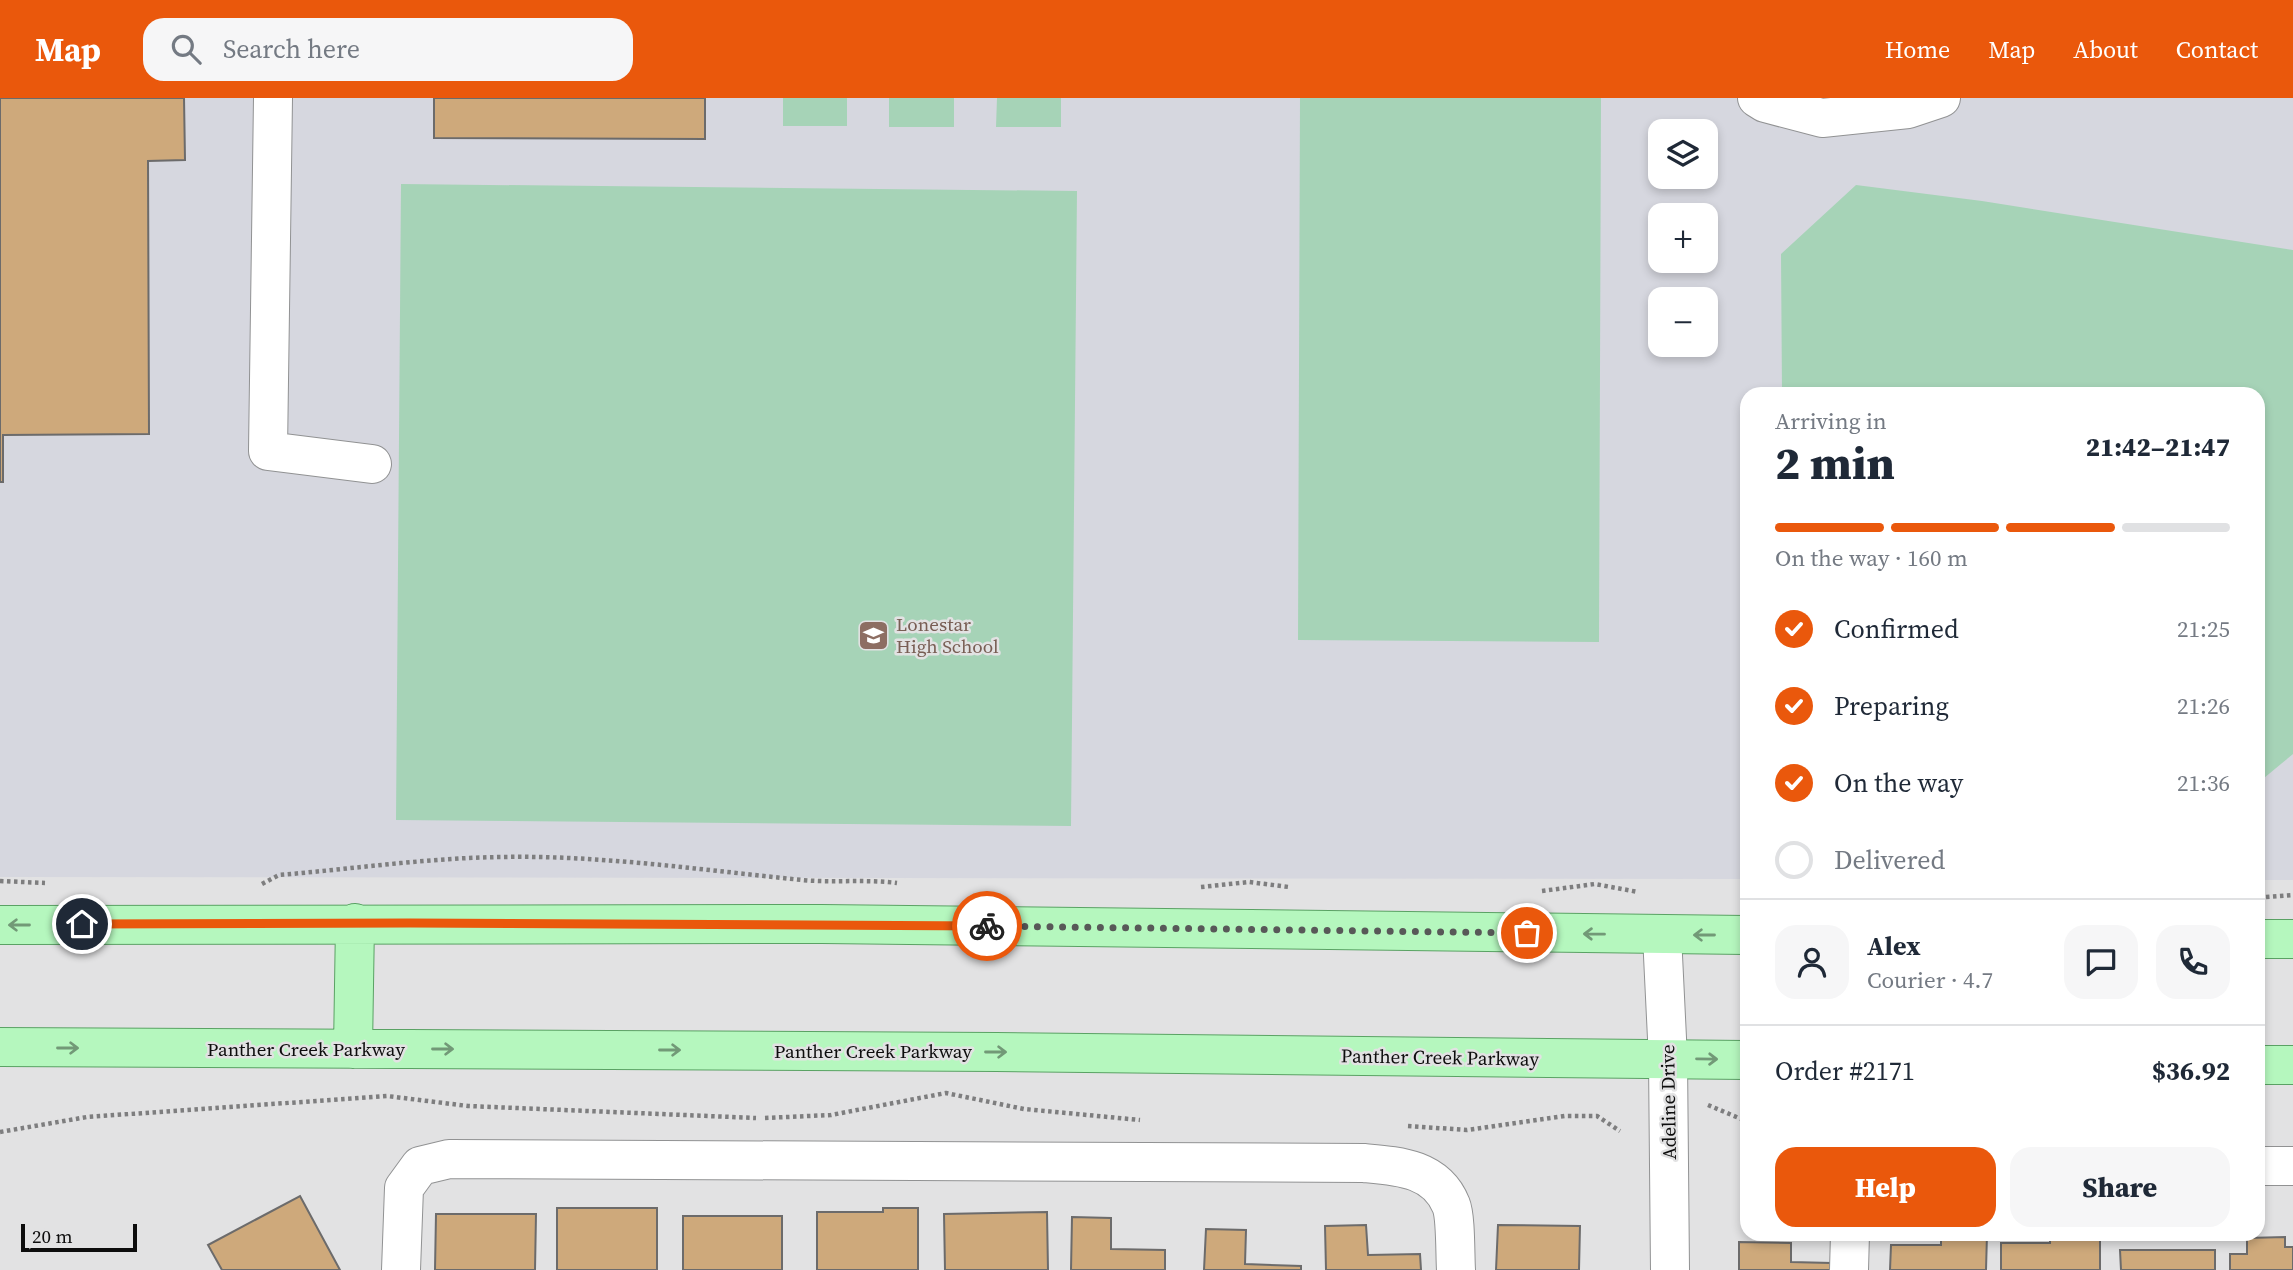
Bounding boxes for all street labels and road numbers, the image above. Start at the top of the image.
street label: Panther Creek Parkway [207,1036,405,1062]
street label: Panther Creek Parkway [774,1038,972,1064]
street label: Panther Creek Parkway [1341,1042,1540,1072]
street label: Adeline Drive [1654,1044,1682,1160]

